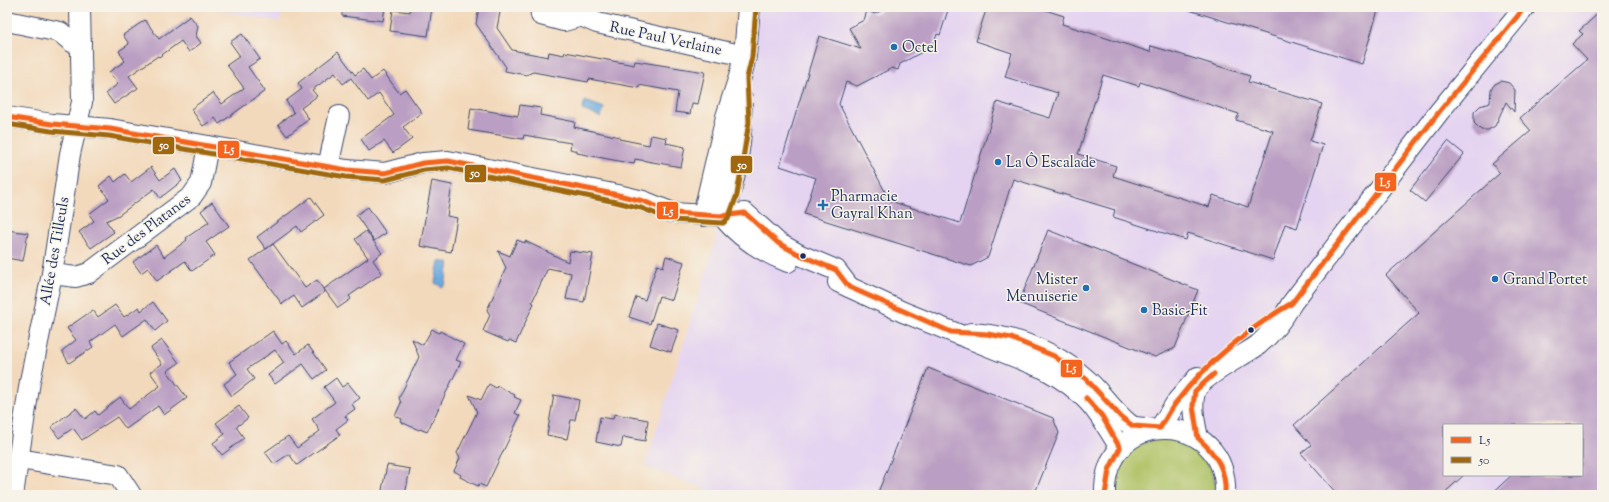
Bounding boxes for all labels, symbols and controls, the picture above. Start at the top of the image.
street label: Rue Paul Verlaine [608,17,724,62]
place label: Octel [902,38,938,59]
marker: Octel [889,42,899,52]
line badge: 50 [152,136,175,155]
text: 50 [158,138,169,154]
line badge: L5 [217,140,240,159]
text: L5 [223,142,234,158]
place label: La Ô Escalade [1006,152,1096,174]
line badge: 50 [730,155,753,174]
marker: La Ô Escalade [993,157,1003,167]
text: 50 [736,158,747,174]
line badge: 50 [464,164,487,183]
text: 50 [469,166,480,182]
line badge: L5 [1374,172,1397,192]
text: L5 [1379,175,1390,191]
place label: Pharmacie Gayral Khan [831,187,913,225]
street label: Rue des Platanes [98,190,196,271]
street label: Allée des Tilleuls [36,195,75,307]
marker: Pharmacie Gayral Khan [818,200,828,210]
line badge: L5 [656,201,679,220]
text: L5 [662,204,673,220]
unlabelled marker [798,251,808,261]
place label: Mister Menuiserie [1006,270,1078,308]
place label: Grand Portet [1503,270,1587,291]
marker: Grand Portet [1490,274,1500,284]
marker: Mister Menuiserie [1081,283,1091,293]
place label: Basic-Fit [1152,301,1208,322]
marker: Basic-Fit [1139,305,1149,315]
unlabelled marker [1246,325,1256,335]
line badge: L5 [1060,359,1083,378]
text: L5 [1065,361,1076,377]
legend [1443,424,1583,476]
text: L5 [1479,432,1490,450]
text: 50 [1478,452,1489,470]

